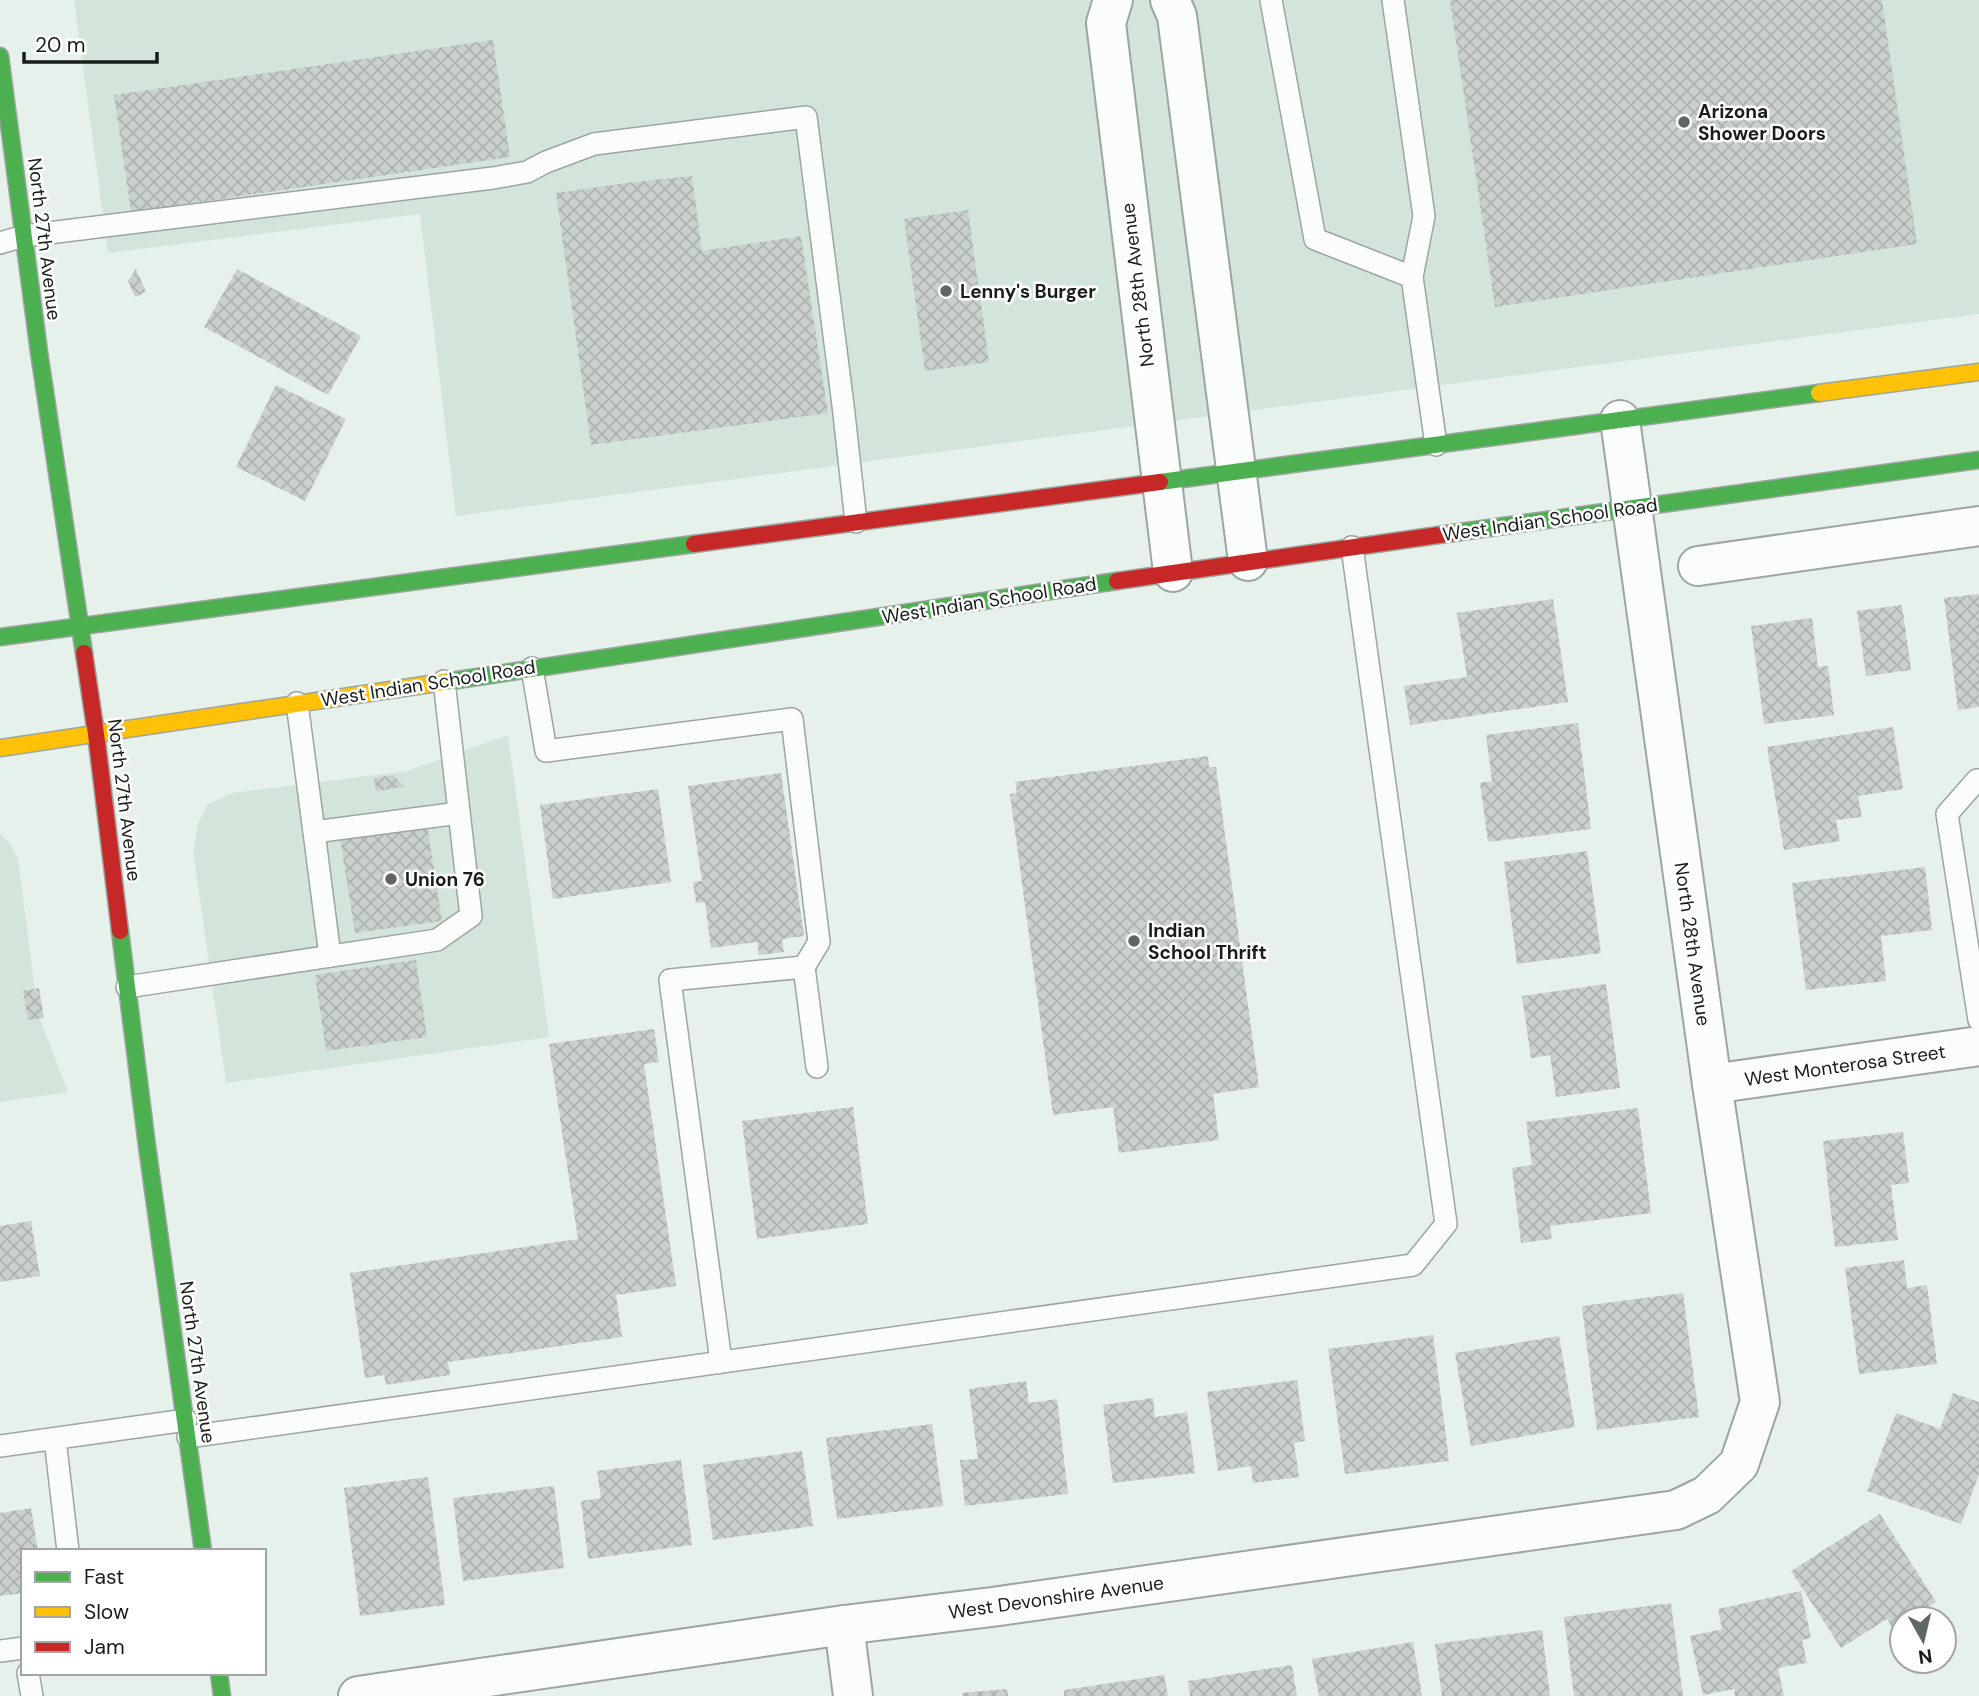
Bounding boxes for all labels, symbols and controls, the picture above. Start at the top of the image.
scale bar [24,21,158,65]
text: 20 m [35,31,86,59]
place label: Arizona Shower Doors [1698,99,1826,146]
marker: Arizona Shower Doors [1676,114,1692,130]
street label: North 27th Avenue [22,156,67,322]
street label: North 28th Avenue [1115,202,1160,368]
place label: Lenny's Burger [960,279,1096,304]
marker: Lenny's Burger [938,283,954,299]
street label: West Indian School Road [1441,492,1659,547]
street label: West Indian School Road [880,571,1098,630]
street label: West Indian School Road [319,654,537,713]
street label: North 27th Avenue [102,717,147,883]
street label: North 28th Avenue [1669,861,1716,1028]
place label: Union 76 [405,867,485,892]
marker: Union 76 [383,871,399,887]
place label: Indian School Thrift [1148,918,1267,965]
marker: Indian School Thrift [1126,933,1142,949]
street label: West Monterosa Street [1743,1039,1947,1092]
street label: North 27th Avenue [174,1279,221,1445]
legend [21,1549,266,1675]
text: Fast [84,1563,124,1591]
street label: West Devonshire Avenue [947,1570,1165,1625]
text: Slow [84,1598,129,1626]
north arrow [1888,1605,1958,1675]
text: Jam [84,1633,125,1661]
text: N [1917,1643,1934,1670]

